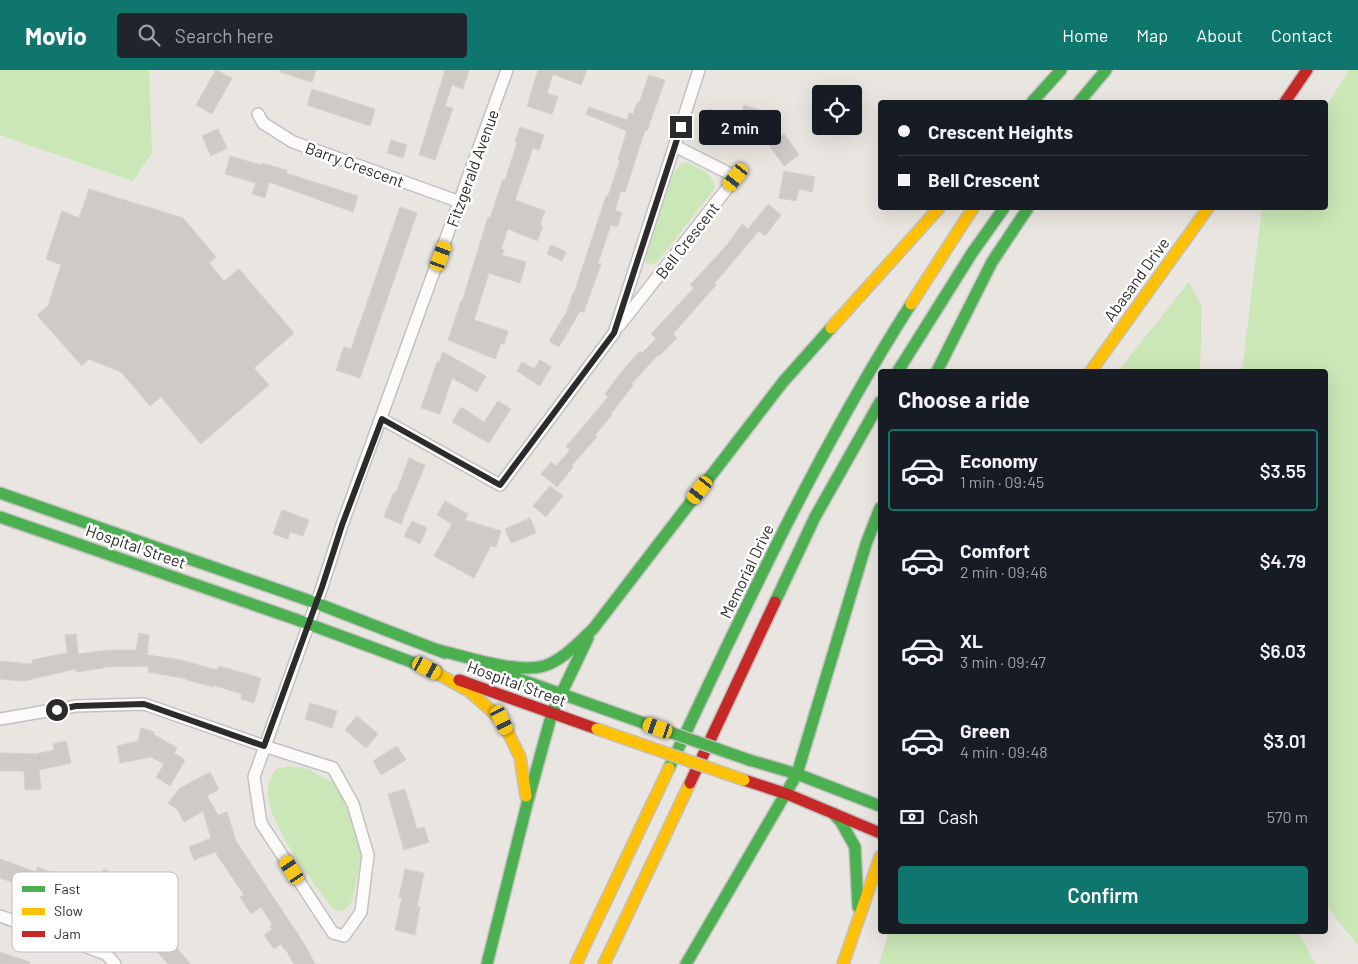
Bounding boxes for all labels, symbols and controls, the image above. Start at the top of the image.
search box [117,13,467,58]
text: Movio [25,21,87,50]
icon: search [135,21,163,49]
text: Search here [175,24,274,47]
text: Home [1062,24,1108,46]
text: Map [1136,24,1168,46]
text: About [1196,24,1243,46]
text: Contact [1271,24,1333,46]
map controls [812,85,862,135]
button: locate [812,85,862,135]
street label: Fitzgerald Avenue [442,107,502,229]
callout: 2 min [698,110,781,144]
route end [670,116,692,138]
text: 2 min [721,118,759,137]
text: Crescent Heights [928,120,1073,143]
street label: Barry Crescent [303,137,407,191]
car [720,161,751,193]
text: Bell Crescent [928,168,1040,191]
street label: Bell Crescent [651,198,723,282]
street label: Abasand Drive [1099,234,1173,324]
car [428,239,453,273]
text: Choose a ride [898,386,1030,412]
icon: car [900,448,945,493]
text: Economy [960,449,1038,472]
text: $3.55 [1260,459,1306,482]
text: 1 min · 09:45 [960,472,1044,491]
car [684,474,715,506]
street label: Hospital Street [84,520,188,572]
street label: Memorial Drive [715,521,777,621]
icon: car [900,538,945,583]
text: Comfort [960,539,1030,562]
text: $4.79 [1260,549,1306,572]
text: 2 min · 09:46 [960,562,1047,581]
icon: car [900,628,945,673]
text: XL [960,629,983,652]
text: $6.03 [1260,639,1306,662]
text: 3 min · 09:47 [960,652,1046,671]
car [410,654,443,682]
street label: Hospital Street [465,656,569,710]
route start [46,699,68,721]
car [488,703,515,737]
car [641,716,674,740]
icon: car [900,718,945,763]
text: Green [960,719,1010,742]
text: $3.01 [1263,729,1306,752]
text: 4 min · 09:48 [960,742,1048,761]
icon: cash [898,803,926,831]
text: Cash [938,805,979,828]
text: 570 m [1267,807,1308,826]
car [277,853,306,887]
button: Confirm [898,866,1308,924]
legend [12,872,178,952]
text: Fast [54,880,80,897]
text: Slow [54,902,83,919]
text: Jam [54,925,81,942]

